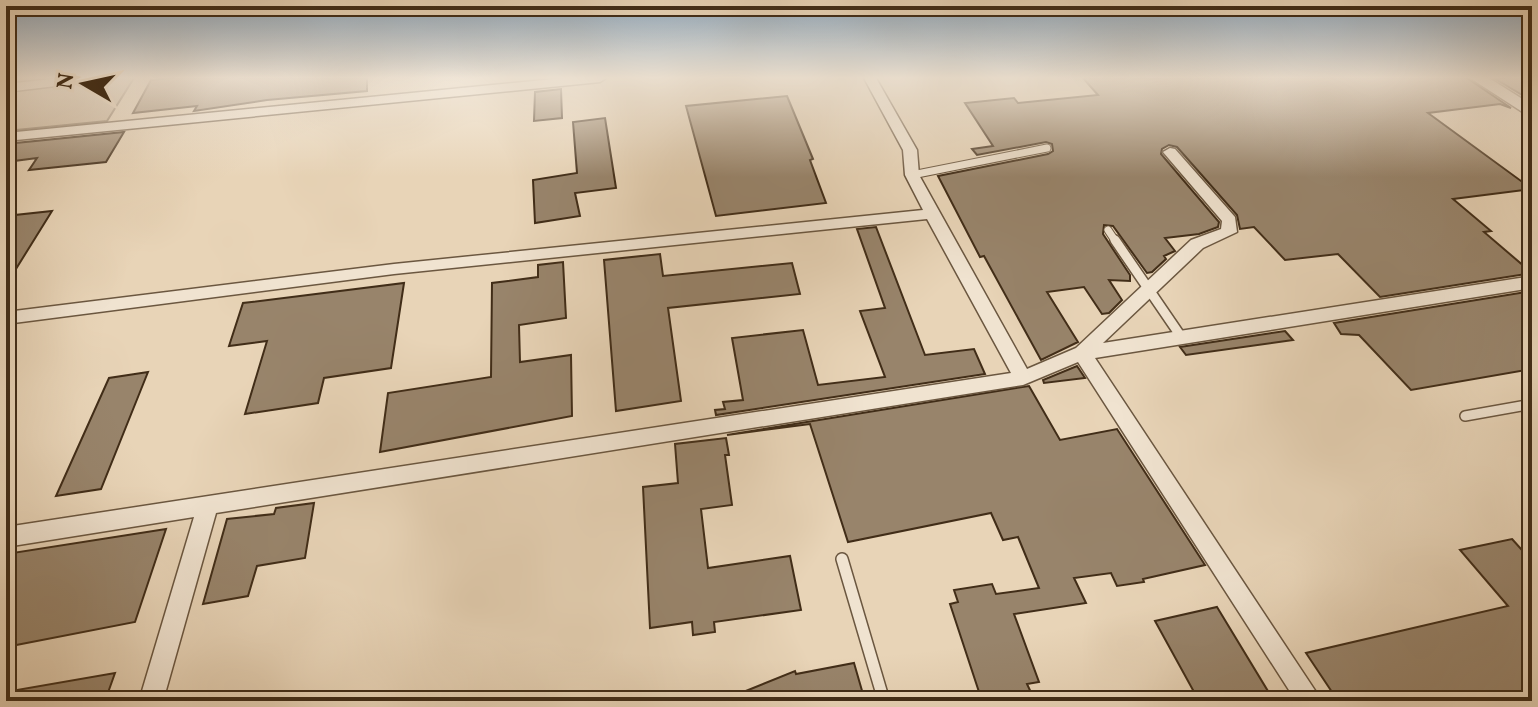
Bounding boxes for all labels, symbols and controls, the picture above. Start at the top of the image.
north arrow [44,44,124,124]
text: N [50,71,83,92]

